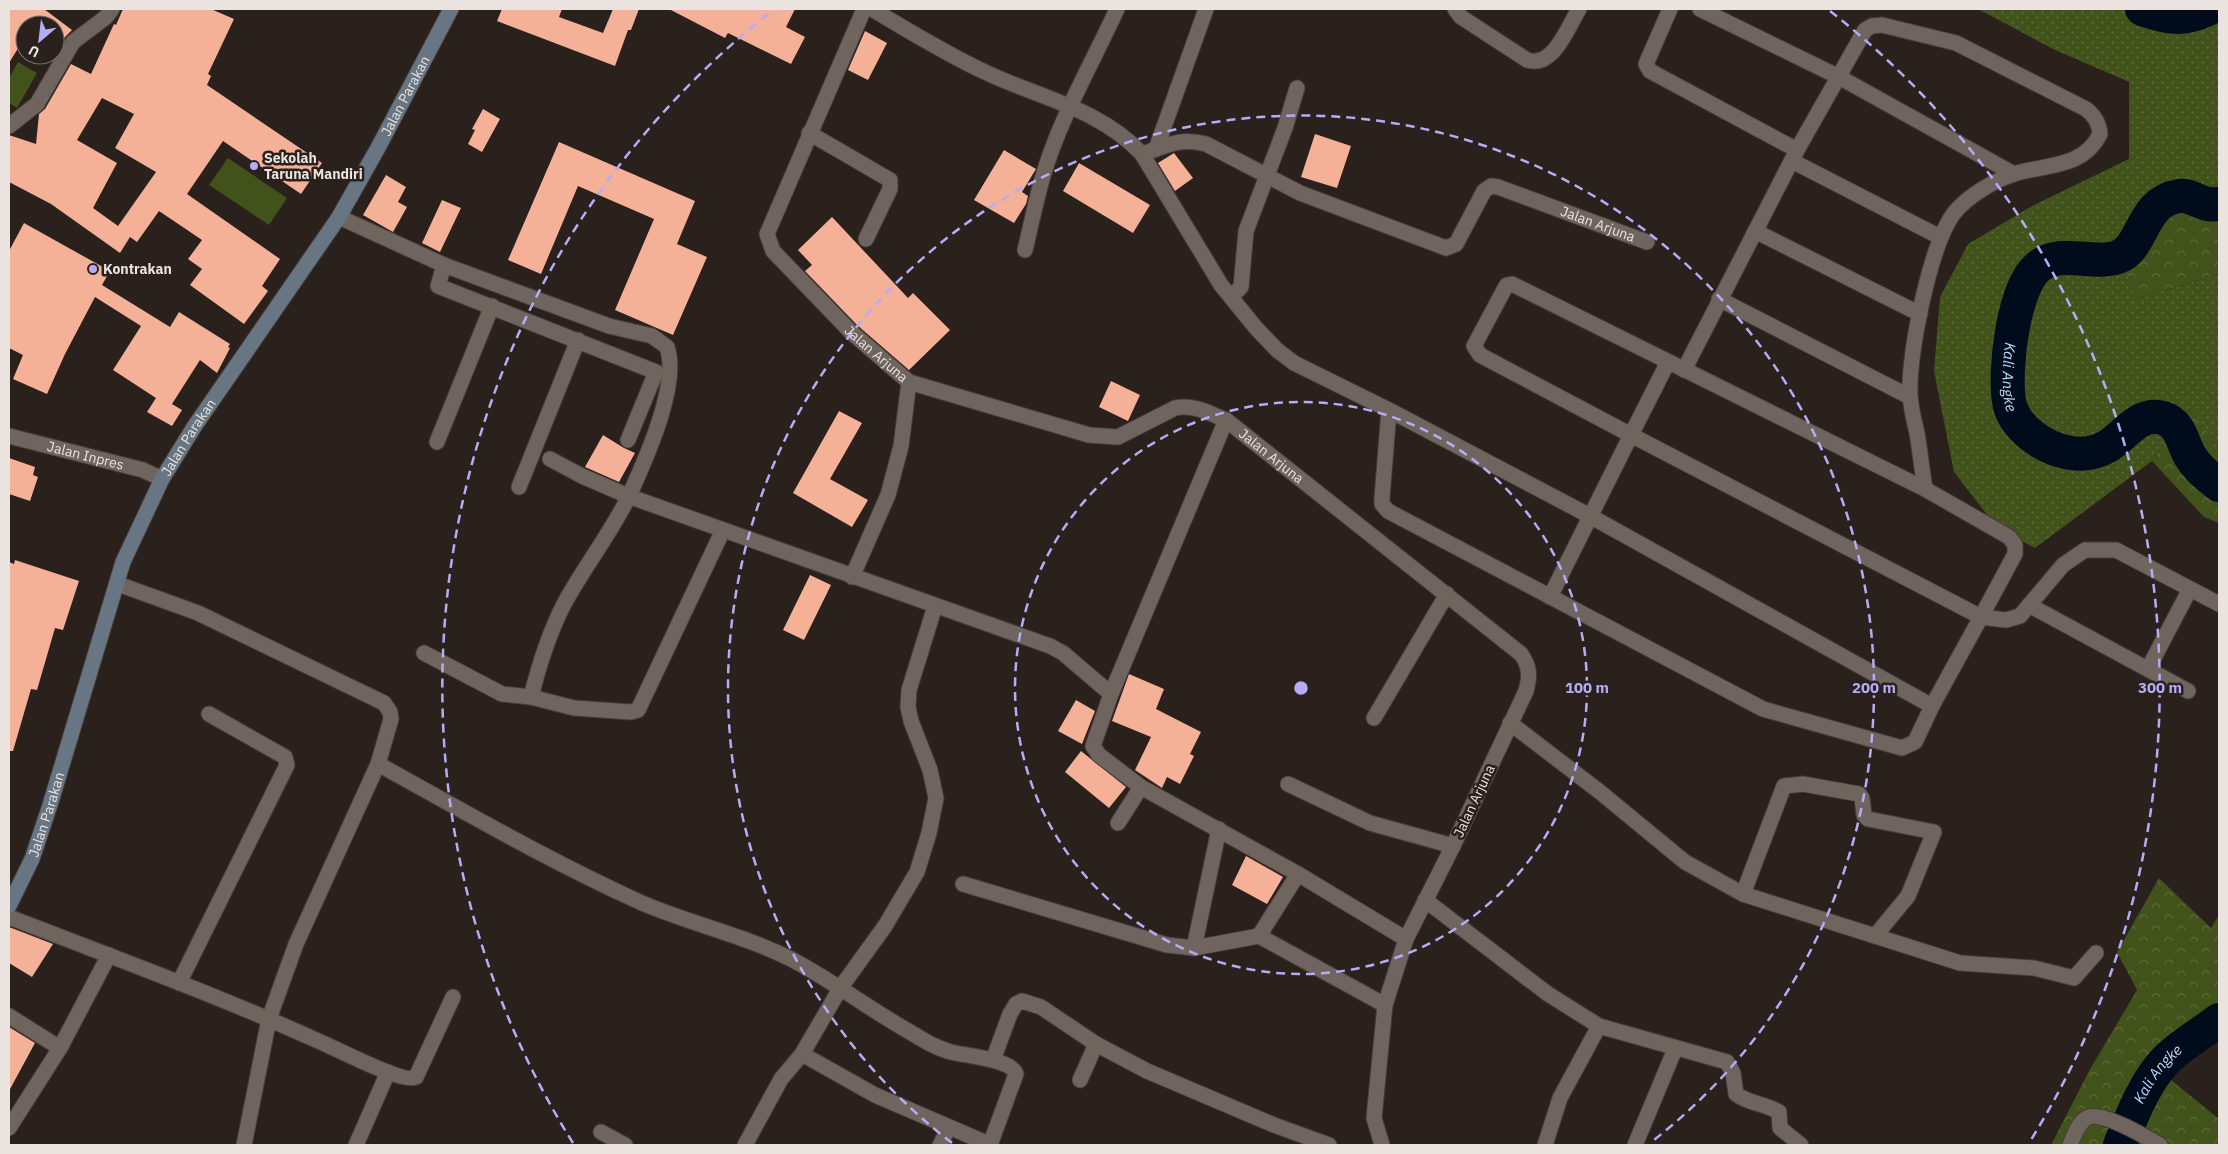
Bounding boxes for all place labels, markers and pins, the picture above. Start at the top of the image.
place label: Sekolah Taruna Mandiri [264,149,363,183]
marker: Sekolah Taruna Mandiri [248,160,260,172]
place label: Kontrakan [103,260,172,278]
marker: Kontrakan [87,263,99,275]
centre of rings [1292,679,1310,697]

